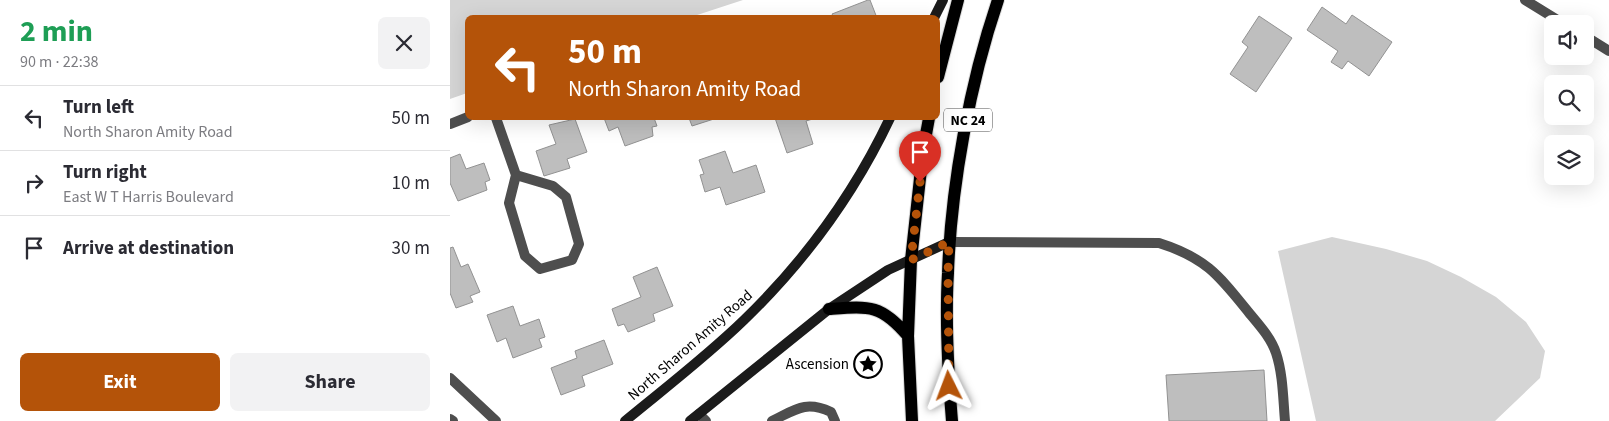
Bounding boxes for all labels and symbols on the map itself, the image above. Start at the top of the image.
road number: NC 24 [944,108,992,132]
pin [899,131,941,182]
street label: North Sharon Amity Road [623,285,757,405]
place icon: Ascension [853,349,883,379]
place label: Ascension [786,354,849,375]
position arrow [922,359,974,411]

